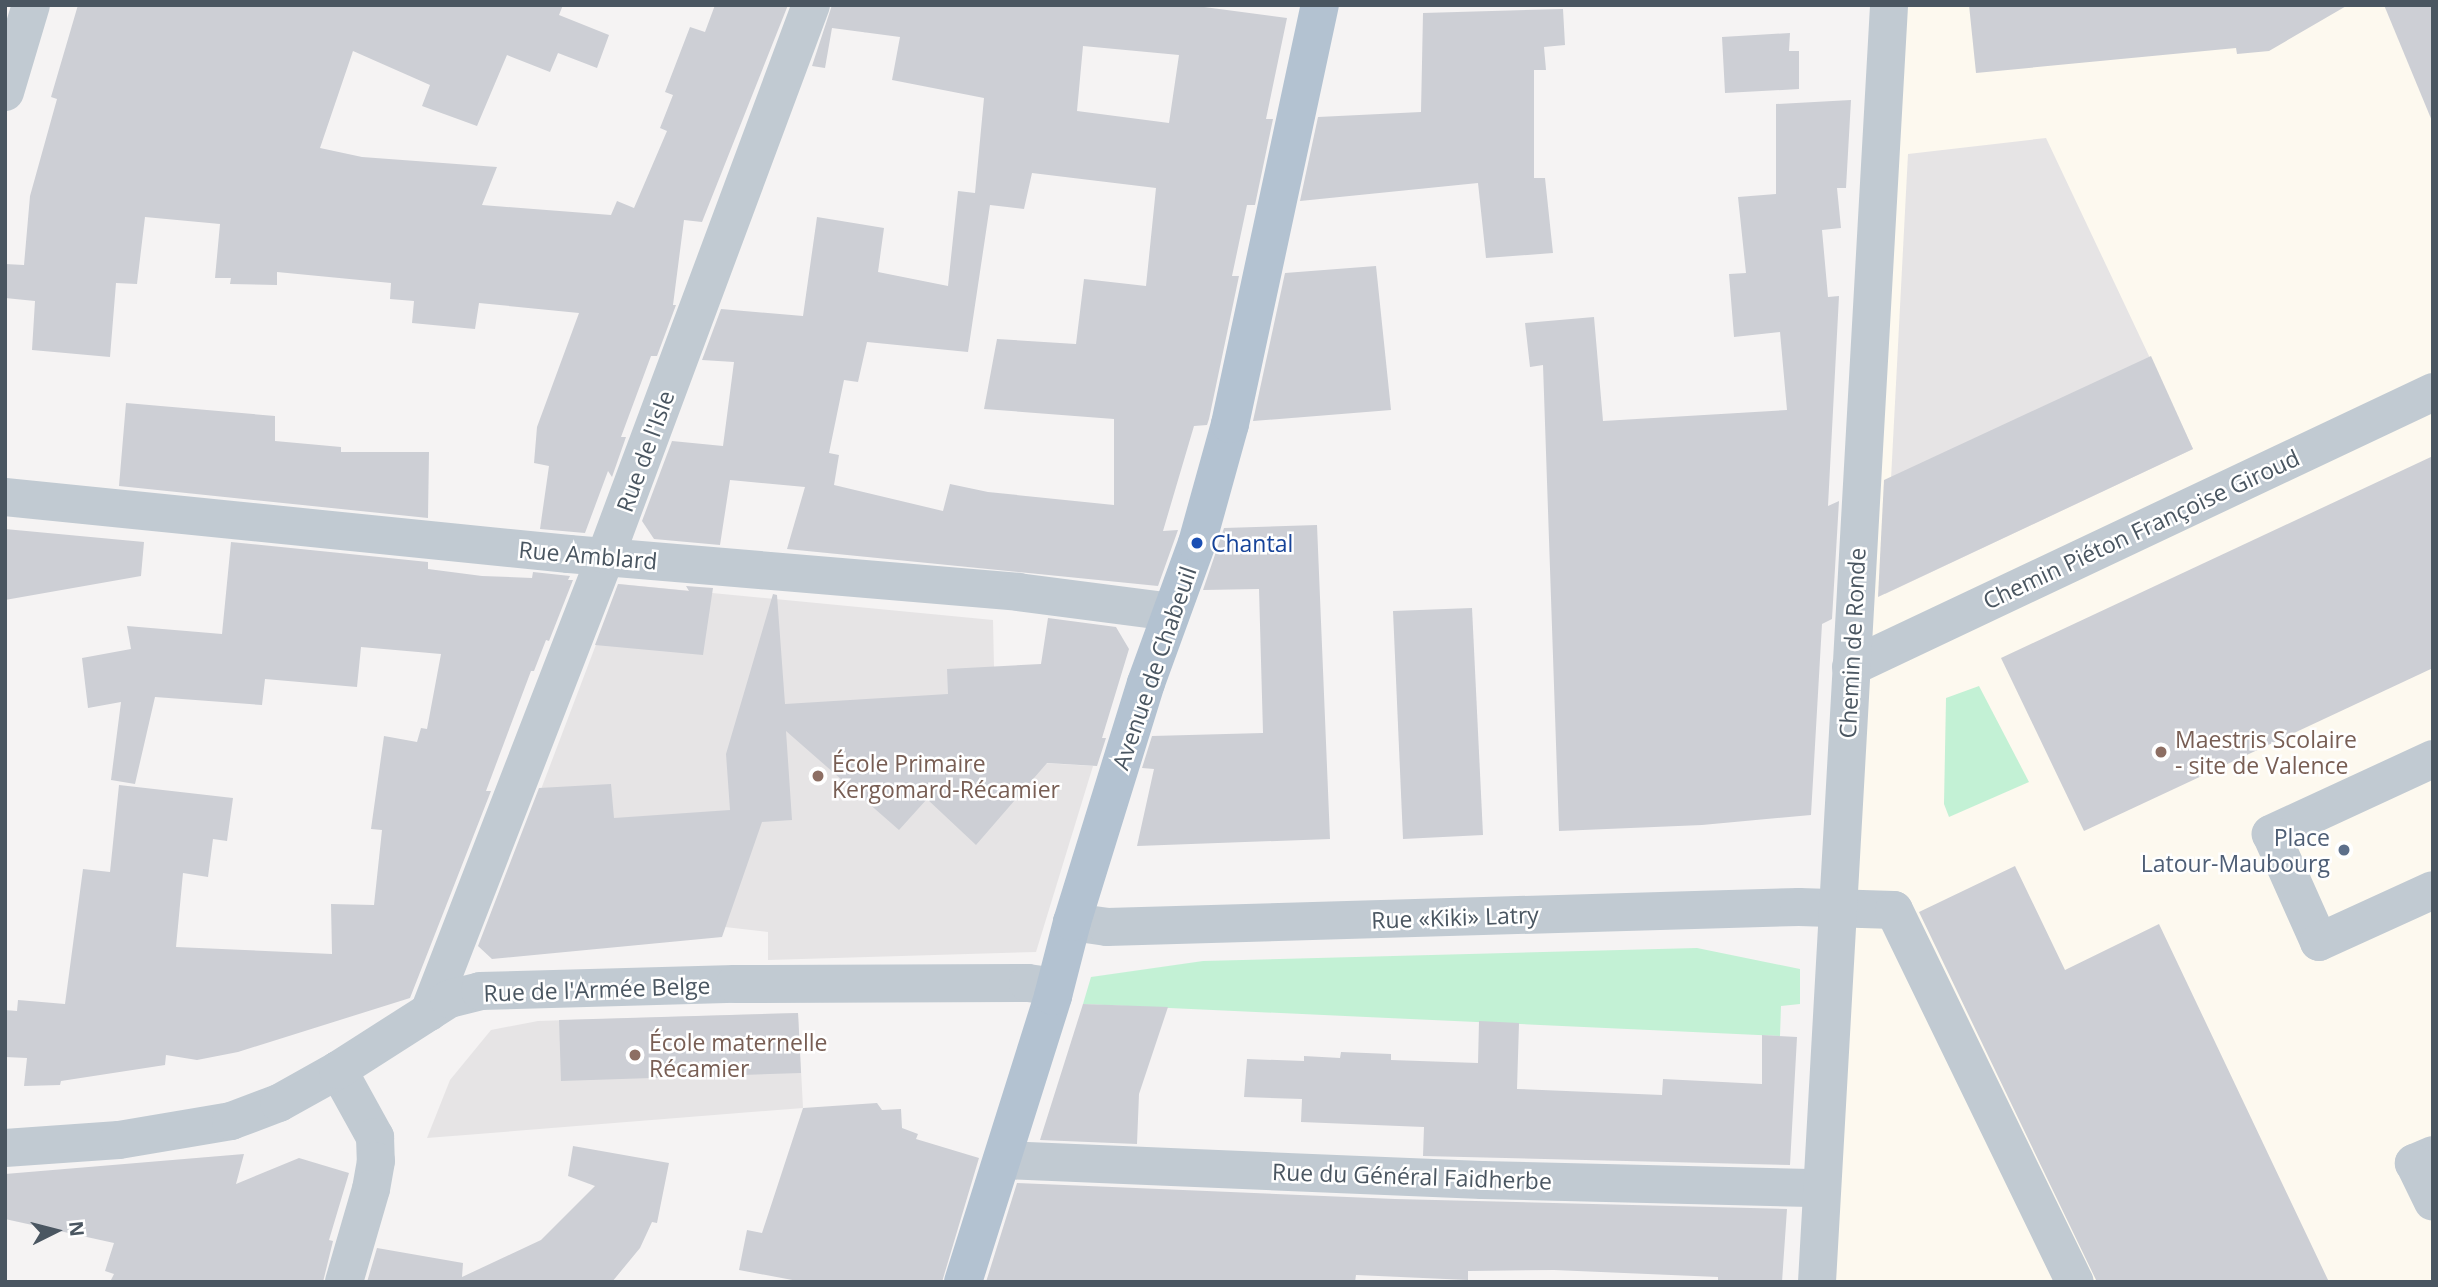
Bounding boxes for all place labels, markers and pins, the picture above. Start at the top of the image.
place label: Chantal [1211,529,1293,557]
marker: Chantal [1189,535,1205,551]
place label: Maestris Scolaire - site de Valence [2175,725,2357,779]
marker: Maestris Scolaire - site de Valence [2153,744,2169,760]
place label: École Primaire Kergomard-Récamier [832,749,1060,803]
marker: École Primaire Kergomard-Récamier [810,768,826,784]
place label: Place Latour-Maubourg [2141,823,2330,877]
marker: Place Latour-Maubourg [2336,842,2352,858]
place label: École maternelle Récamier [649,1028,827,1082]
marker: École maternelle Récamier [627,1047,643,1063]

